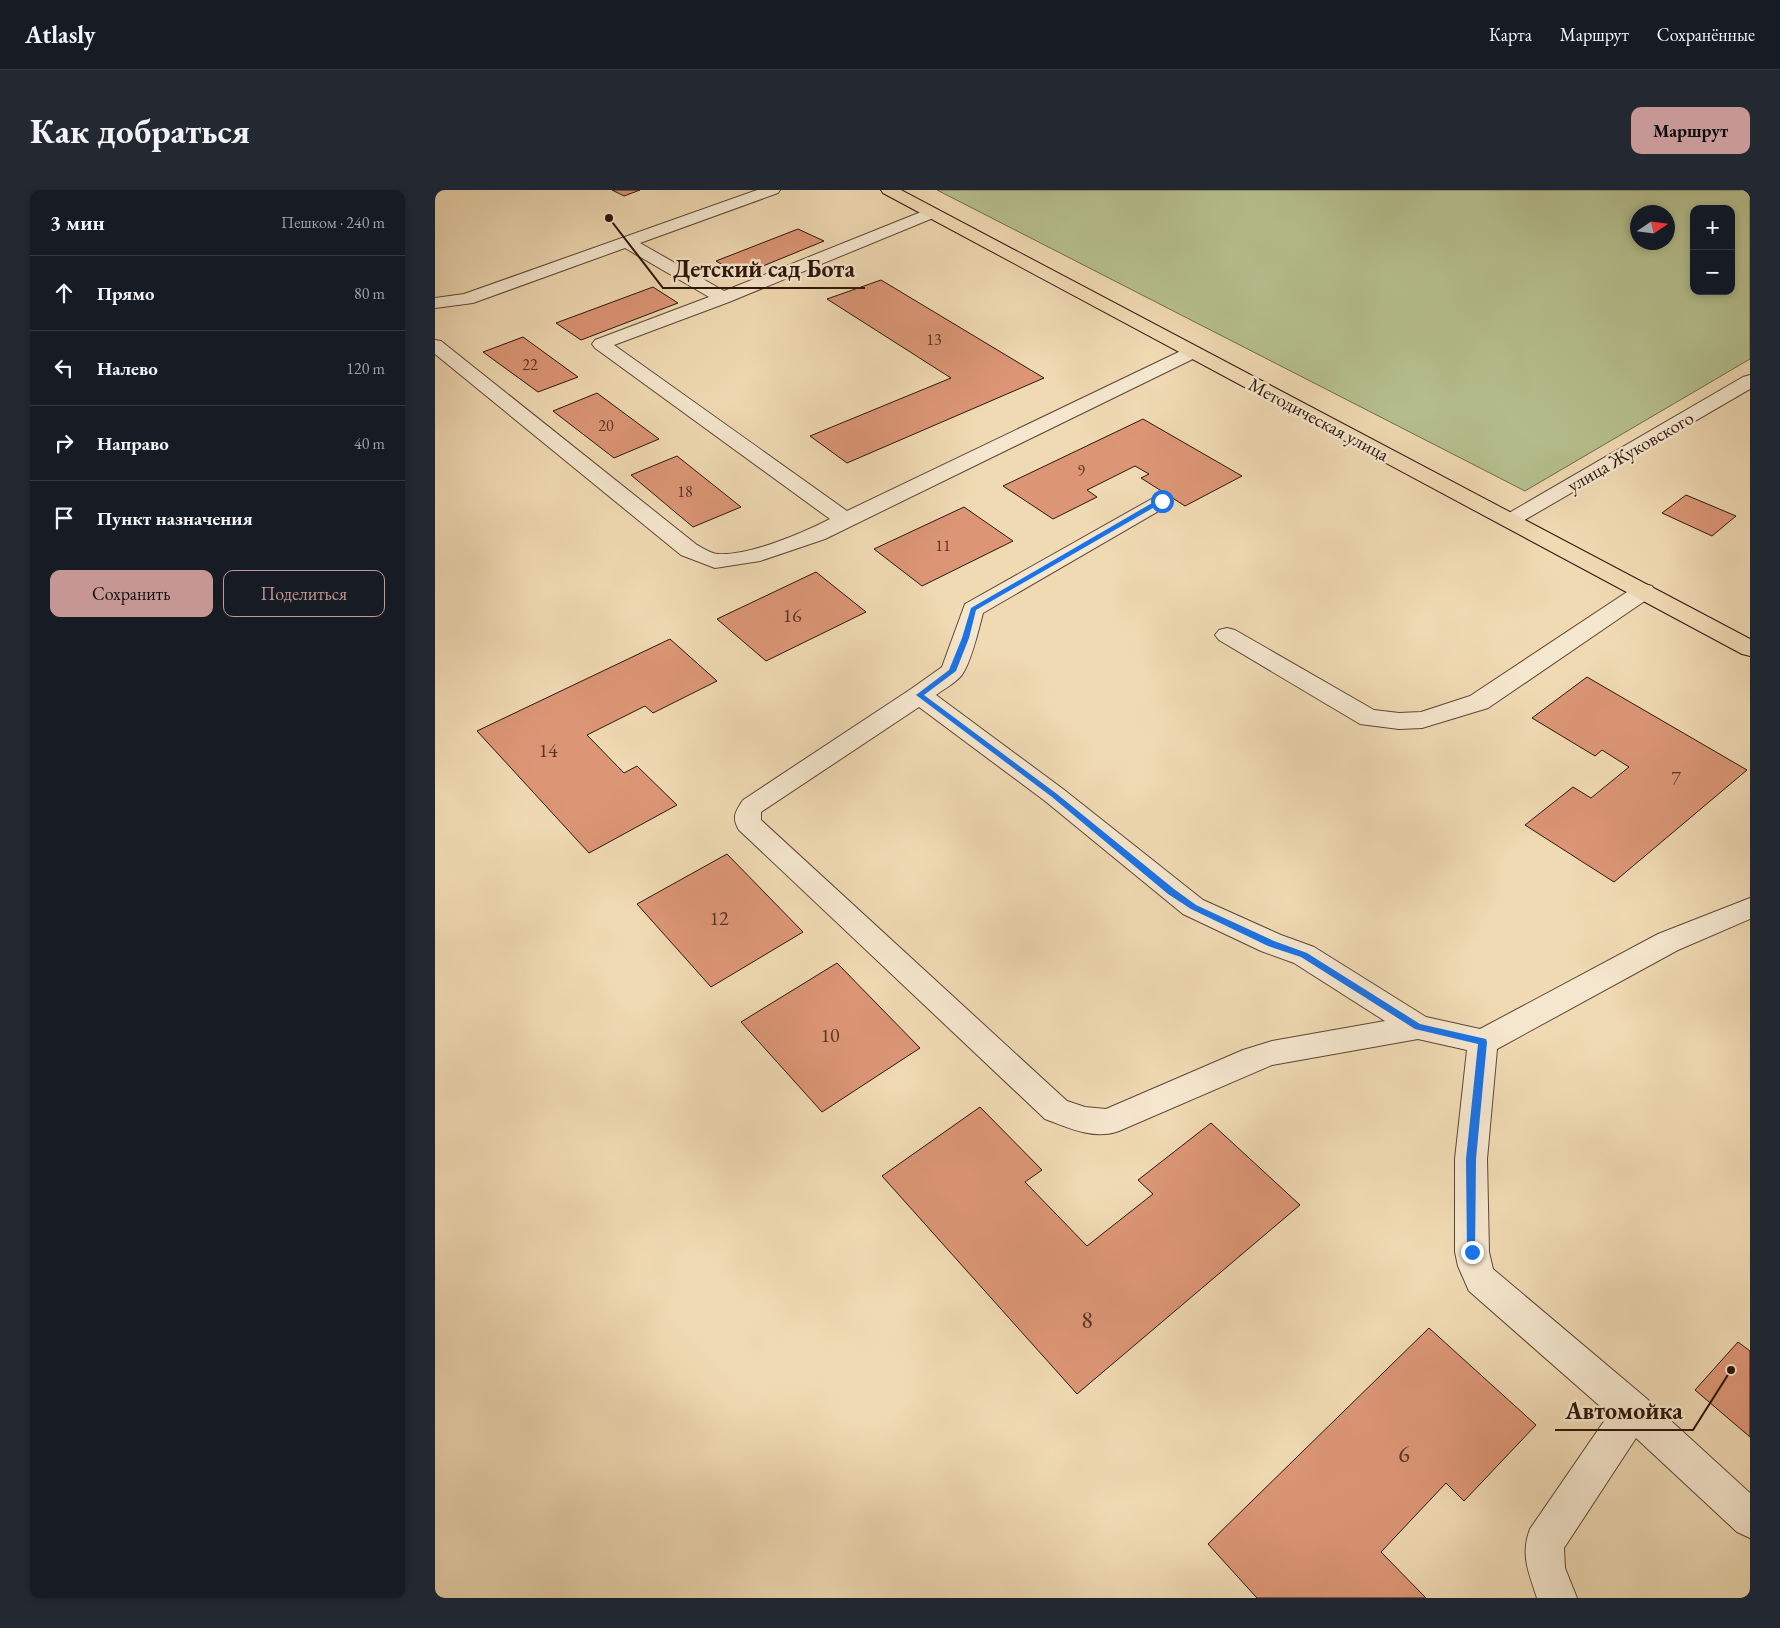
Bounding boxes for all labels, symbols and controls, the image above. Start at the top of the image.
text: Atlasly [25,19,95,50]
text: Карта [1489,23,1532,46]
text: Маршрут [1560,23,1629,46]
text: Сохранённые [1657,23,1755,46]
button: Маршрут [1631,107,1750,154]
text: Как добраться [30,108,250,153]
north arrow [1630,205,1675,250]
map controls [1690,205,1735,295]
button: + [1690,205,1735,250]
text: 3 мин [50,209,105,236]
text: Пешком · 240 m [281,212,385,233]
callout: Детский сад Бота [663,249,865,288]
button: − [1690,250,1735,295]
text: Детский сад Бота [673,253,855,284]
icon: ahead [50,279,78,307]
text: Прямо [97,281,155,306]
text: 80 m [354,283,385,304]
house number: 13 [926,329,942,350]
icon: left [50,354,78,382]
house number: 22 [522,354,538,375]
text: Налево [97,356,158,381]
text: 120 m [346,358,385,379]
street label: Методическая улица [1244,372,1394,467]
street label: улица Жуковского [1562,405,1698,498]
house number: 20 [598,415,614,436]
icon: right [50,429,78,457]
text: Направо [97,431,169,456]
text: 40 m [354,433,385,454]
house number: 9 [1077,460,1085,481]
house number: 18 [677,481,693,502]
route start [1151,490,1174,513]
icon: arrive [50,504,78,532]
text: Пункт назначения [97,506,253,531]
house number: 11 [935,535,951,556]
button: Сохранить [50,570,213,617]
button: Поделиться [223,570,385,617]
house number: 16 [782,602,802,628]
house number: 14 [538,737,558,763]
house number: 7 [1671,765,1681,791]
house number: 12 [709,905,729,931]
house number: 10 [820,1022,840,1048]
route end [1461,1241,1484,1264]
house number: 8 [1081,1304,1093,1335]
callout: Автомойка [1555,1391,1693,1430]
text: Автомойка [1564,1395,1683,1426]
house number: 6 [1398,1438,1410,1469]

